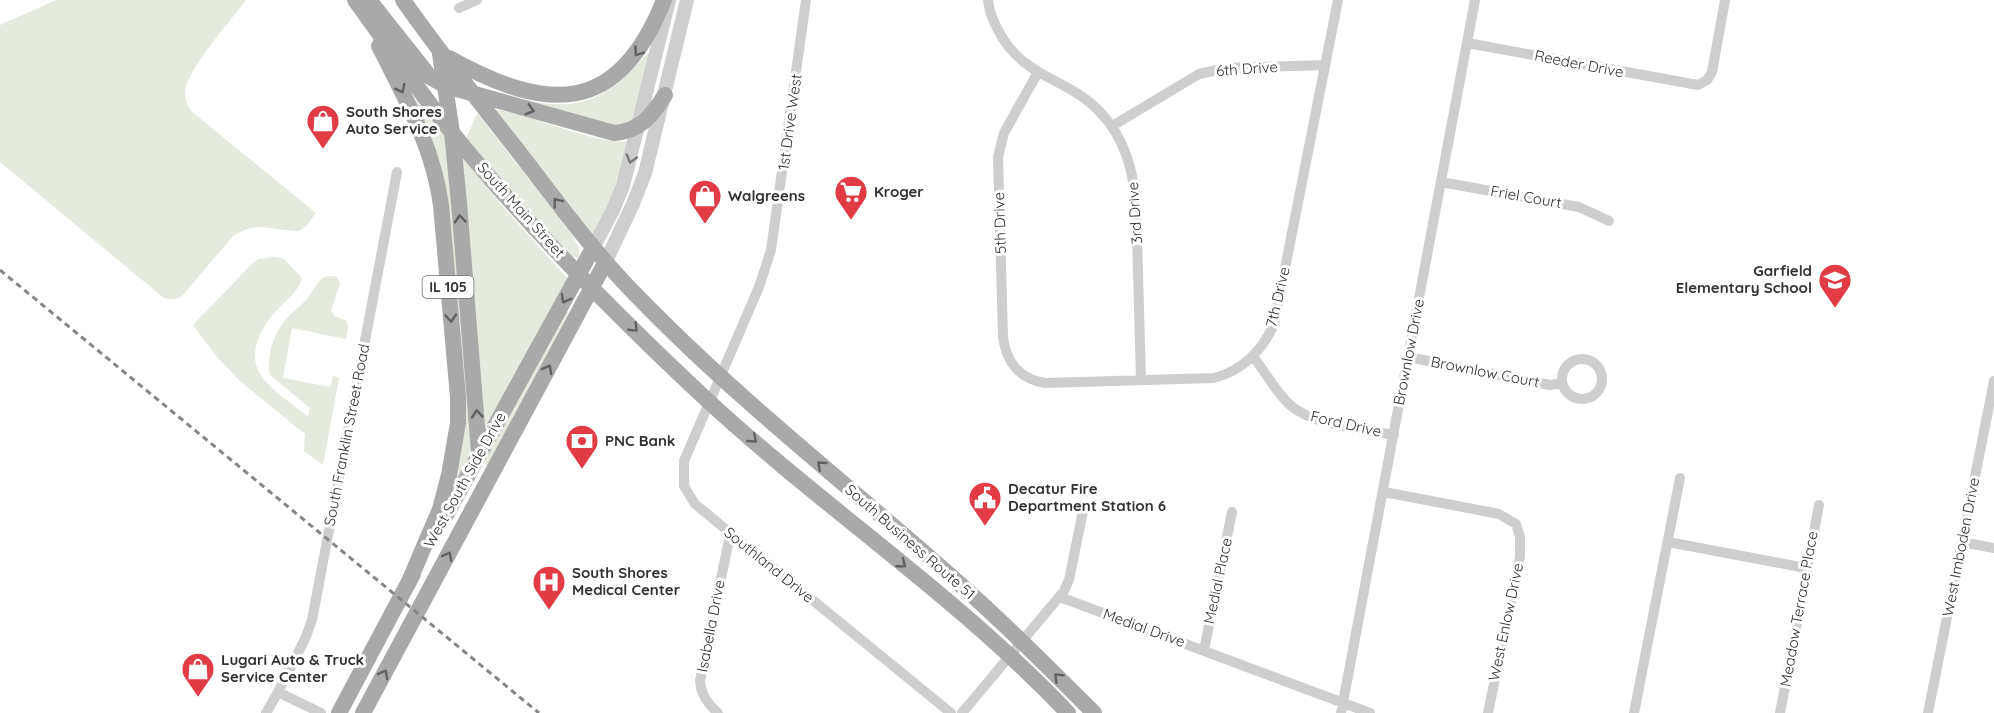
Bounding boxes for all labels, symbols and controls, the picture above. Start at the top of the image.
one-way arrow [634,45,645,56]
street label: Reeder Drive [1533,46,1625,81]
street label: 6th Drive [1215,57,1278,80]
street label: 1st Drive West [773,73,806,171]
one-way arrow [394,83,405,94]
place label: South Shores Auto Service [346,102,442,138]
shop icon: South Shores Auto Service [305,103,341,150]
one-way arrow [524,103,535,115]
one-way arrow [625,154,638,164]
street label: South Main Street [473,158,569,261]
supermarket icon: Kroger [833,174,869,221]
shop icon: Walgreens [687,178,723,225]
street label: 3rd Drive [1123,181,1146,245]
street label: Friel Court [1489,181,1563,212]
place label: Kroger [874,182,924,201]
place label: Walgreens [728,186,805,205]
street label: 5th Drive [989,192,1010,254]
one-way arrow [554,197,565,208]
one-way arrow [454,215,467,224]
place label: Garfield Elementary School [1676,261,1812,297]
school or university icon: Garfield Elementary School [1817,262,1853,309]
street label: 7th Drive [1261,265,1294,329]
road number: IL 105 [422,276,474,298]
one-way arrow [561,293,572,303]
street label: Brownlow Drive [1389,297,1428,407]
one-way arrow [444,314,457,323]
one-way arrow [627,321,638,332]
street label: South Franklin Street Road [320,342,373,528]
street label: Brownlow Court [1429,352,1541,391]
one-way arrow [541,365,552,375]
street label: Ford Drive [1309,406,1383,441]
street label: West South Side Drive [419,409,510,551]
one-way arrow [470,409,483,418]
bank icon: PNC Bank [564,423,600,470]
place label: PNC Bank [605,431,675,450]
one-way arrow [746,432,757,443]
one-way arrow [817,461,828,472]
street label: West Imboden Drive [1938,476,1983,618]
place label: Decatur Fire Department Station 6 [1008,479,1166,515]
street label: South Business Route 51 [841,480,979,603]
public building icon: Decatur Fire Department Station 6 [967,480,1003,527]
street label: Southland Drive [721,523,818,607]
street label: Meadow Terrace Place [1775,530,1822,688]
street label: Medial Place [1199,536,1236,626]
one-way arrow [441,552,452,562]
one-way arrow [896,557,907,568]
street label: West Enlow Drive [1484,561,1527,683]
place label: South Shores Medical Center [572,563,681,599]
hospital icon: South Shores Medical Center [531,564,567,611]
street label: Isabella Drive [692,578,729,674]
street label: Medial Drive [1101,604,1188,651]
place label: Lugari Auto & Truck Service Center [221,650,364,686]
shop icon: Lugari Auto & Truck Service Center [180,651,216,698]
one-way arrow [377,669,388,680]
one-way arrow [1055,674,1066,685]

